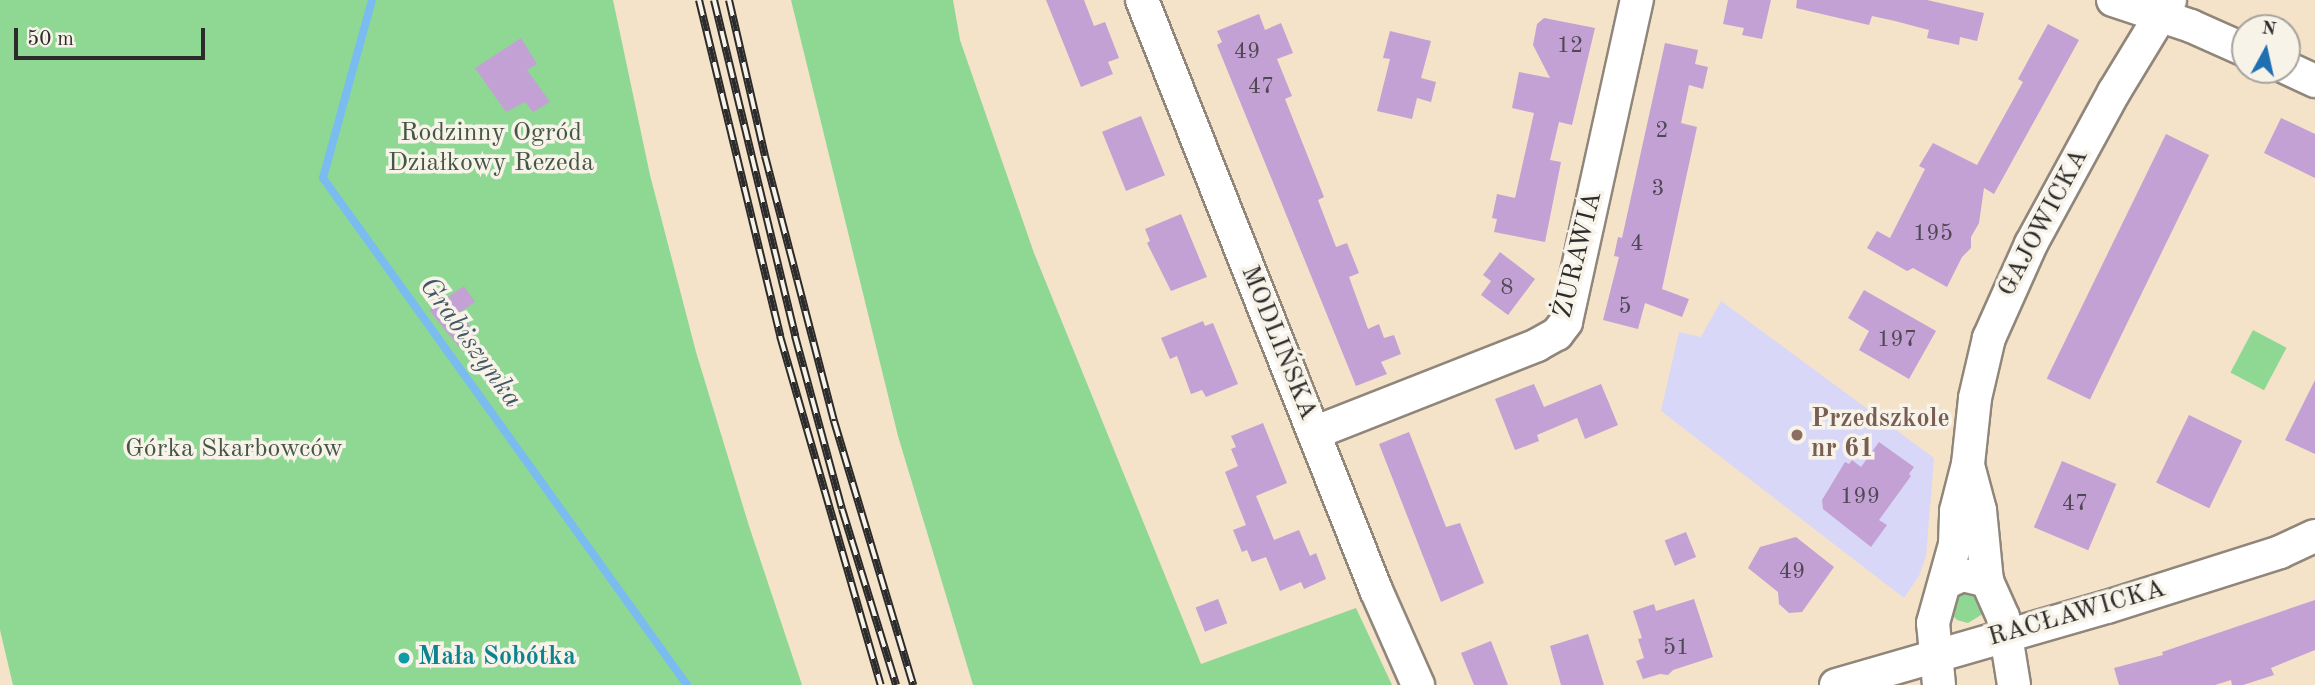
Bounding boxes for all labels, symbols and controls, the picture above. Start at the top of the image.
scale bar [18,14,208,58]
north arrow [2231,14,2301,84]
text: N [2260,19,2277,40]
text: 50 m [27,29,74,50]
house number: 12 [1557,32,1583,60]
house number: 49 [1234,38,1260,66]
house number: 47 [1248,73,1274,101]
house number: 2 [1655,117,1669,145]
park label: Rodzinny Ogród Działkowy Rezeda [388,118,594,180]
street label: GAJOWICKA [1992,144,2096,302]
house number: 3 [1651,175,1665,203]
street label: ŻURAWIA [1548,188,1610,322]
house number: 195 [1913,220,1953,248]
house number: 4 [1630,230,1644,258]
street label: MODLIŃSKA [1233,261,1323,425]
water label: Grabiszynka [411,271,529,415]
house number: 8 [1500,274,1514,302]
house number: 5 [1618,293,1632,321]
house number: 197 [1877,326,1917,354]
place label: Przedszkole nr 61 [1811,404,1950,466]
marker: Przedszkole nr 61 [1789,427,1805,443]
park label: Górka Skarbowców [125,434,343,466]
house number: 199 [1840,483,1880,511]
house number: 47 [2062,490,2088,518]
house number: 49 [1779,558,1805,586]
street label: RACŁAWICKA [1985,574,2169,654]
house number: 51 [1663,634,1689,662]
place label: Mała Sobótka [418,642,576,674]
marker: Mała Sobótka [396,650,412,666]

